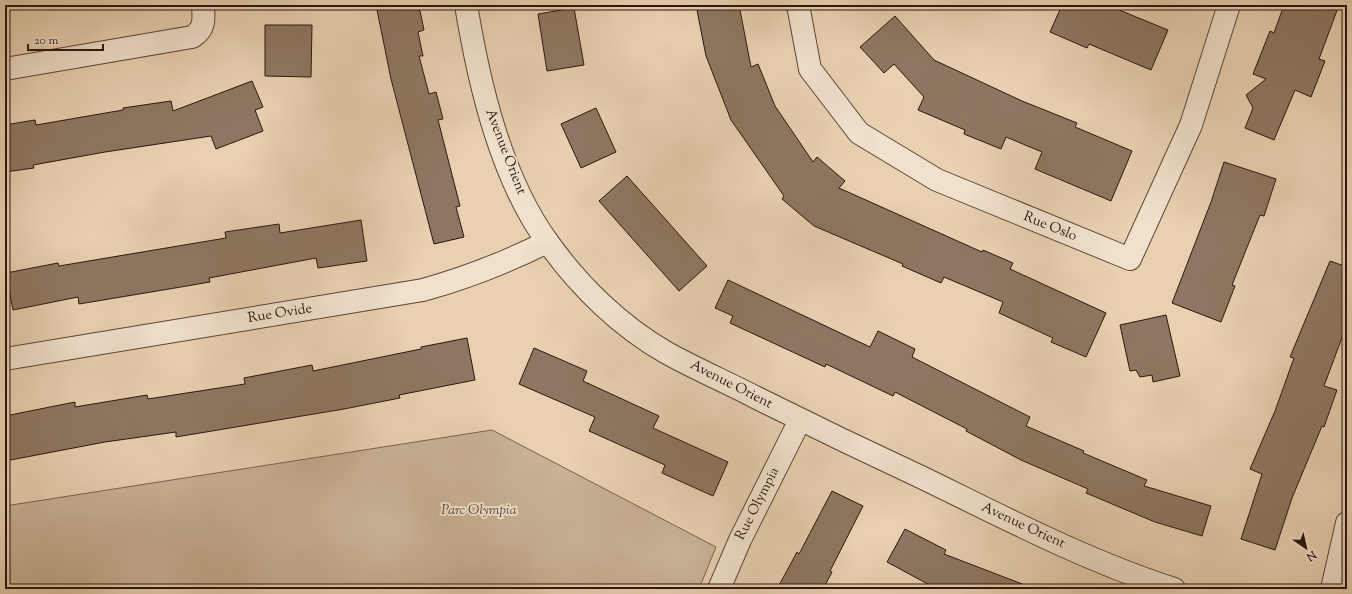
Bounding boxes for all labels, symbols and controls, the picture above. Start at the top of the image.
scale bar [28,26,103,52]
text: 20 m [34,32,59,50]
street label: Avenue Orient [479,106,531,198]
street label: Rue Oslo [1020,207,1080,247]
street label: Rue Ovide [246,299,314,329]
street label: Avenue Orient [686,356,776,415]
street label: Rue Olympia [731,464,785,544]
street label: Avenue Orient [978,498,1068,554]
park label: Parc Olympia [441,501,517,521]
north arrow [1286,528,1326,568]
text: N [1303,546,1320,565]

